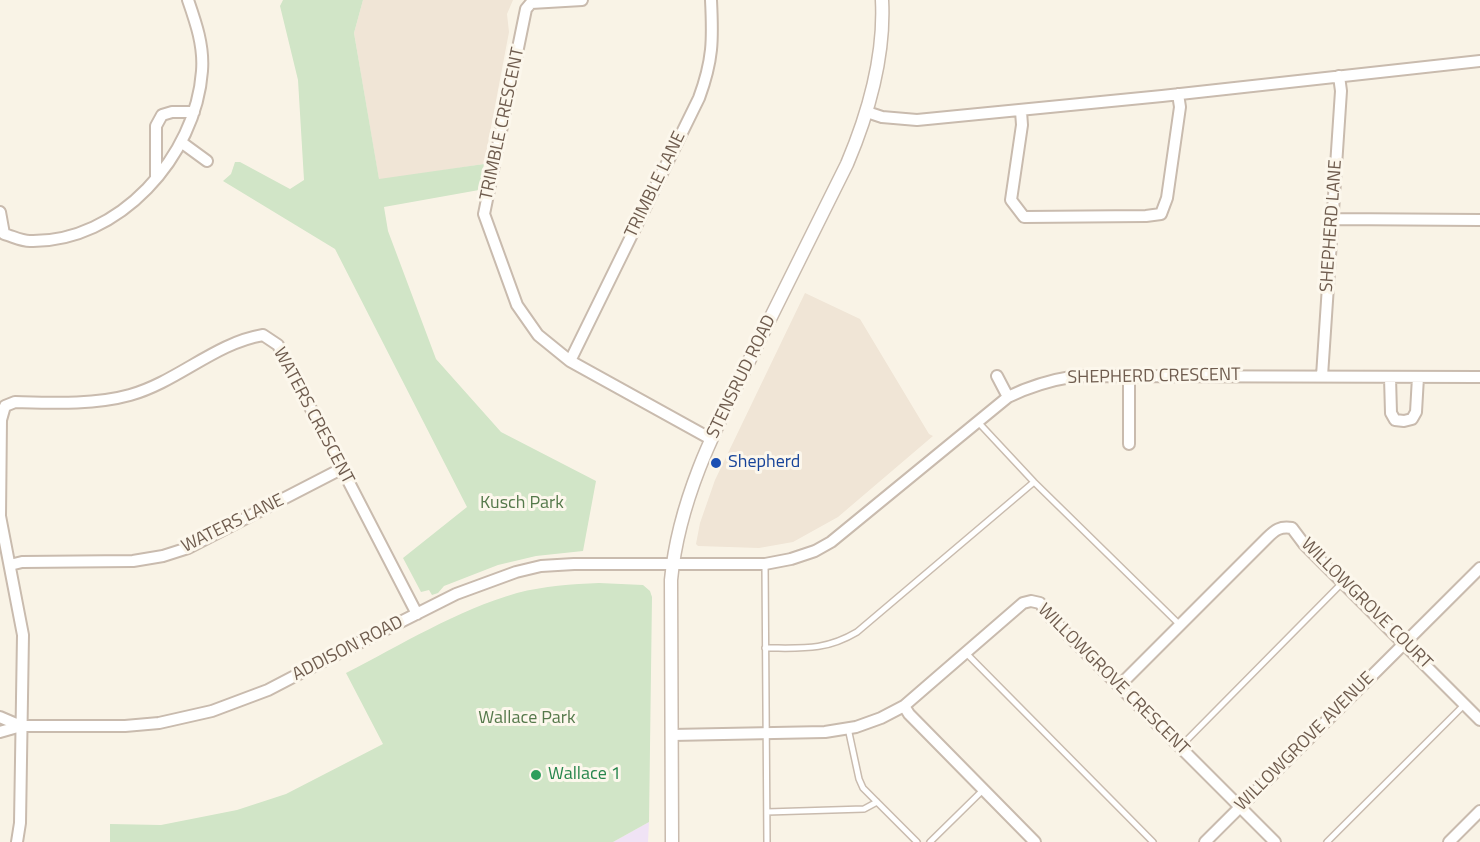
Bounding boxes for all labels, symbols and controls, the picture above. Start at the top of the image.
street label: TRIMBLE CRESCENT [476,46,530,202]
street label: TRIMBLE LANE [621,128,691,242]
street label: SHEPHERD LANE [1317,159,1347,293]
street label: STENSRUD ROAD [703,312,781,442]
street label: WATERS CRESCENT [268,344,358,488]
street label: SHEPHERD CRESCENT [1067,365,1241,389]
place label: Shepherd [728,452,800,474]
marker: Shepherd [709,456,723,470]
street label: WATERS LANE [178,490,288,558]
park label: Kusch Park [480,493,564,515]
street label: WILLOWGROVE COURT [1296,534,1436,674]
street label: WILLOWGROVE CRESCENT [1033,600,1193,760]
street label: ADDISON ROAD [289,612,407,686]
street label: WILLOWGROVE AVENUE [1231,668,1379,816]
park label: Wallace Park [478,708,576,730]
place label: Wallace 1 [548,764,621,786]
marker: Wallace 1 [529,768,543,782]

